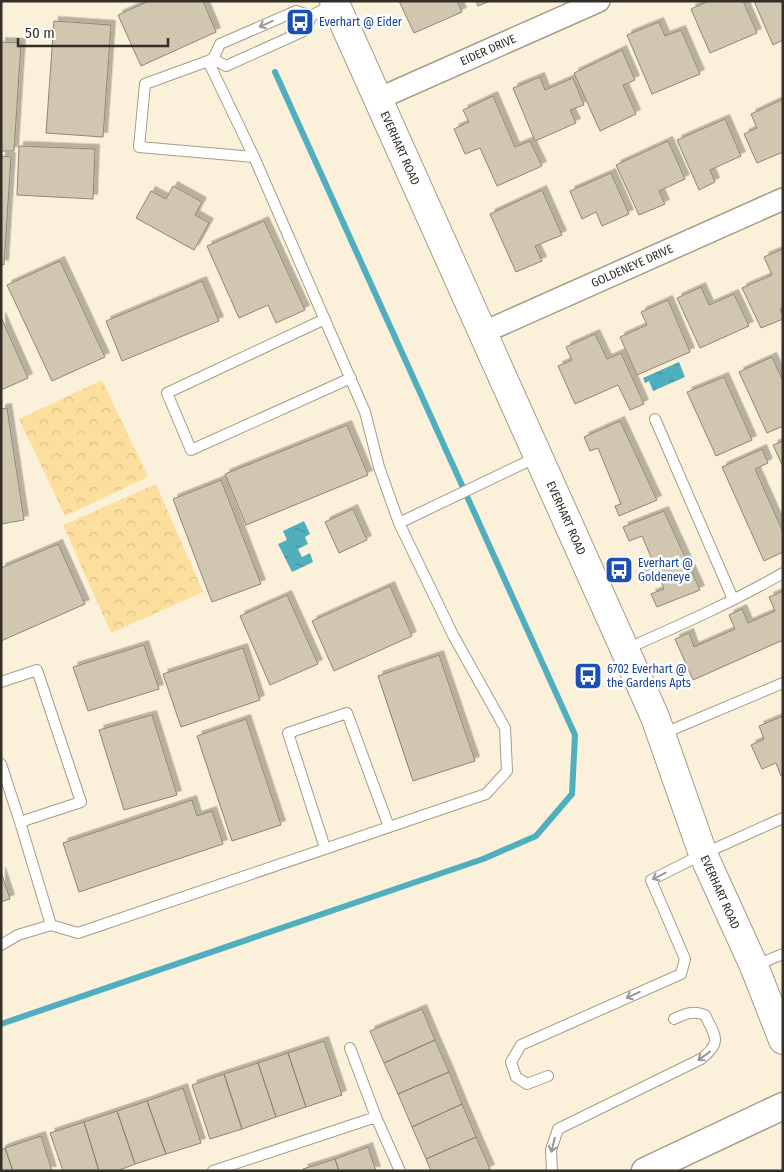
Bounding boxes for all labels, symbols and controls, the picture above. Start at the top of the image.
bus stop icon: Everhart @ Eider [285,7,315,37]
scale bar [18,15,168,47]
place label: Everhart @ Eider [319,15,403,29]
one-way arrow [259,19,274,29]
text: 50 m [25,24,55,42]
street label: EIDER DRIVE [458,31,518,68]
street label: EVERHART ROAD [377,109,423,187]
street label: GOLDENEYE DRIVE [589,242,675,290]
street label: EVERHART ROAD [543,479,589,557]
bus stop icon: Everhart @ Goldeneye [604,555,634,585]
place label: Everhart @ Goldeneye [638,556,693,584]
bus stop icon: 6702 Everhart @ the Gardens Apts [573,661,603,691]
place label: 6702 Everhart @ the Gardens Apts [607,662,691,690]
street label: EVERHART ROAD [697,853,743,931]
one-way arrow [652,871,667,881]
one-way arrow [626,991,641,1001]
one-way arrow [697,1051,711,1061]
one-way arrow [548,1137,557,1153]

